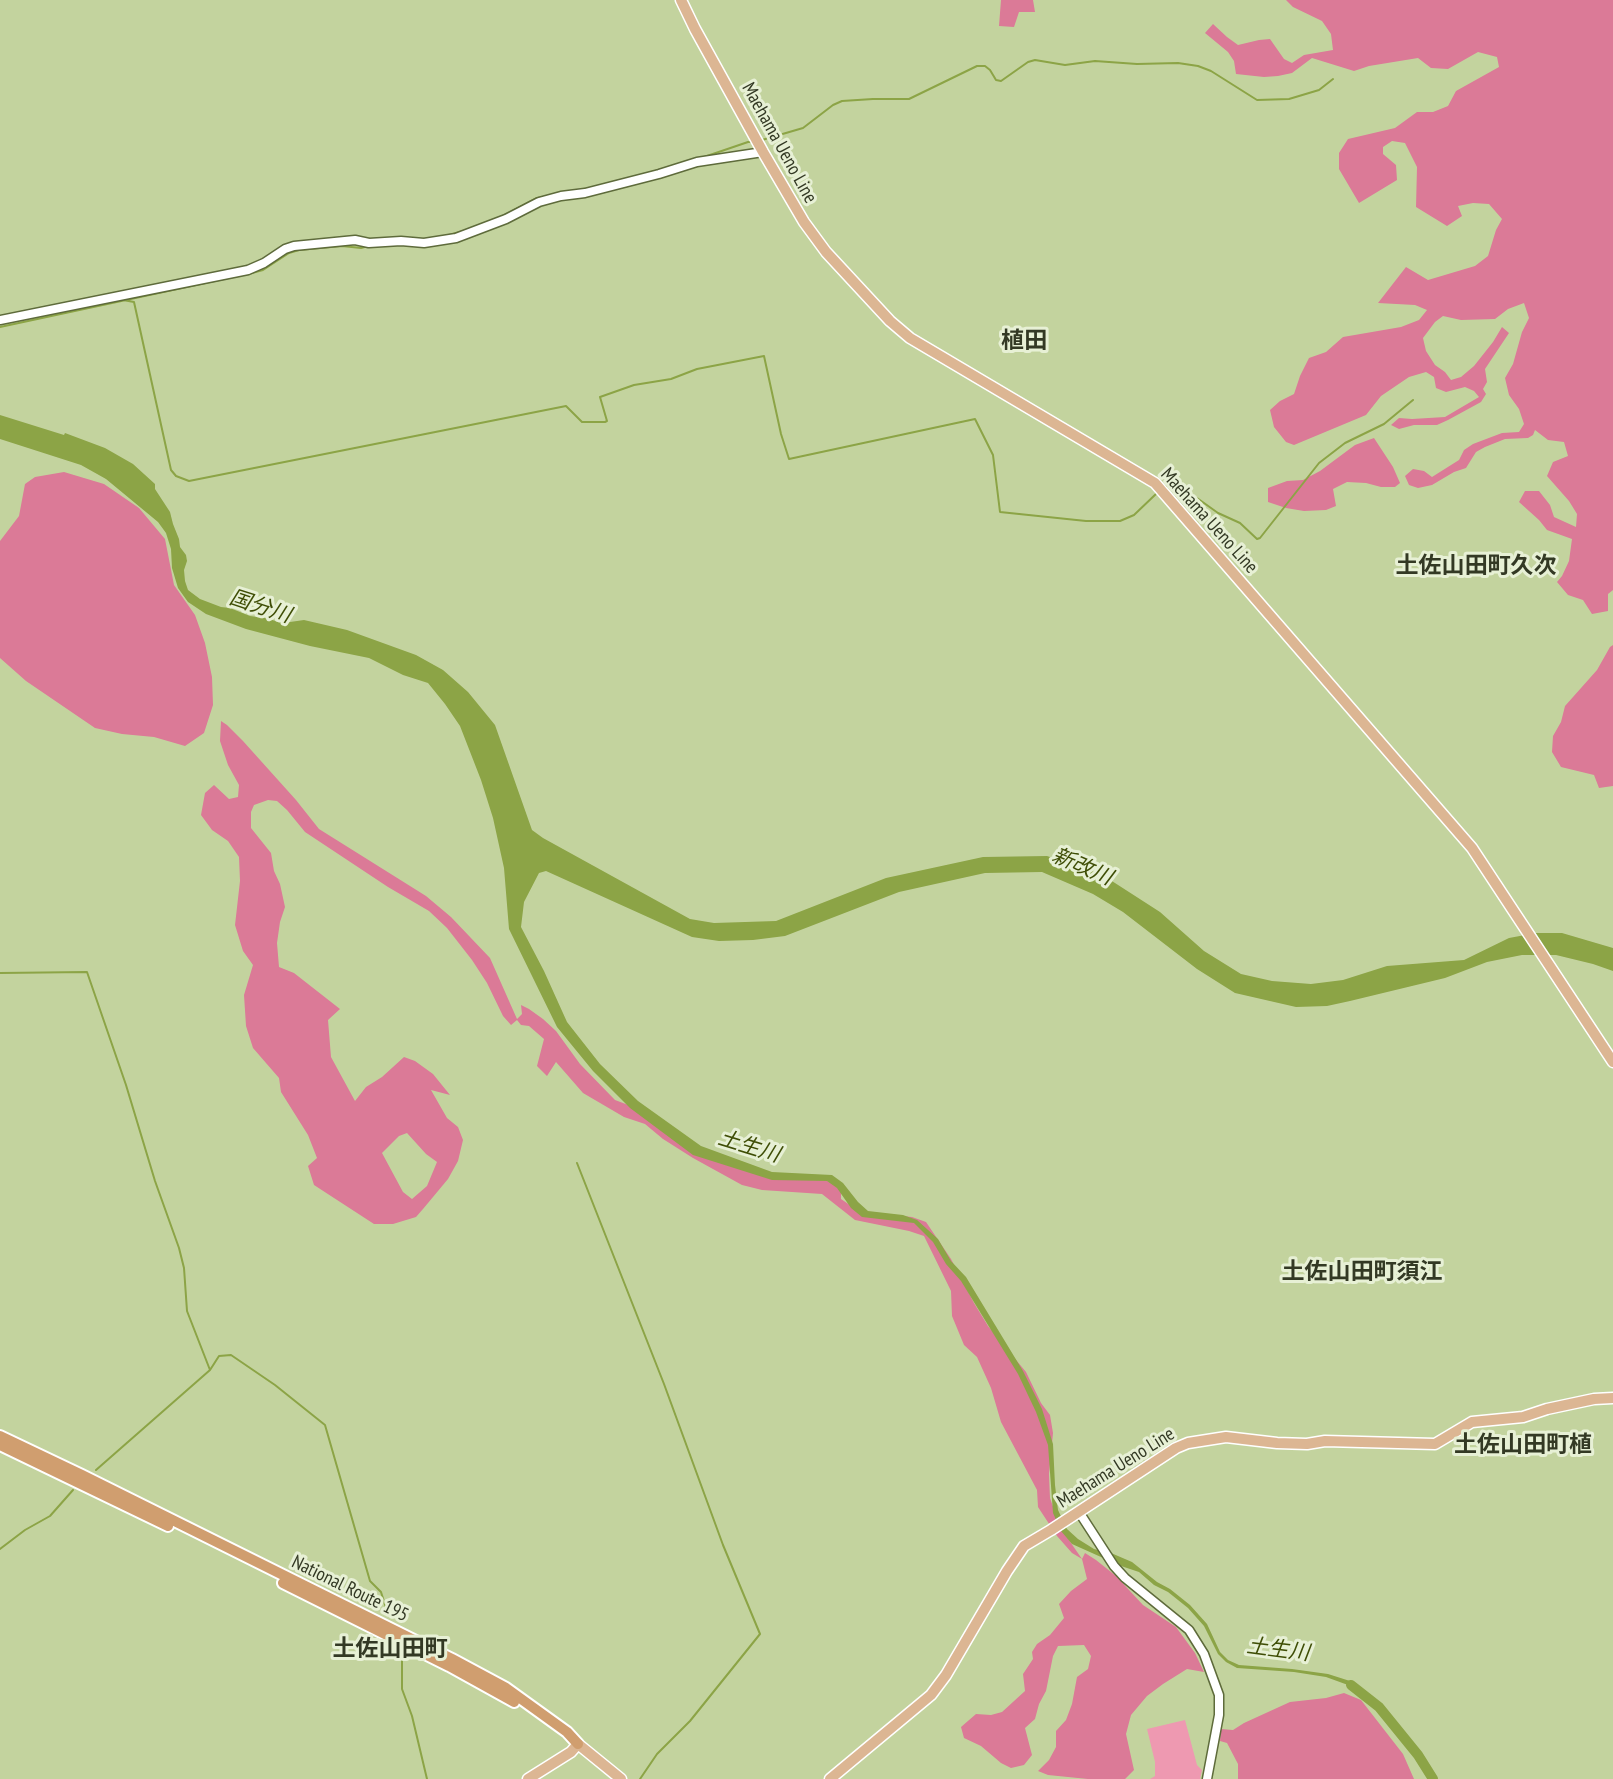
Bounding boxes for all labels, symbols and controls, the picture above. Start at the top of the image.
street label: Maehama Ueno Line [737,79,821,207]
district label: 植田 [1001,327,1047,355]
street label: Maehama Ueno Line [1156,464,1262,578]
district label: 土佐山田町久次 [1396,552,1556,580]
water label: 国分川 [226,585,294,629]
water label: 新改川 [1048,843,1116,891]
water label: 土生川 [715,1126,783,1168]
district label: 土佐山田町須江 [1282,1258,1442,1286]
street label: Maehama Ueno Line [1053,1423,1179,1513]
district label: 土佐山田町植 [1454,1431,1592,1459]
street label: National Route 195 [288,1551,412,1627]
water label: 土生川 [1245,1634,1311,1666]
district label: 土佐山田町 [333,1635,447,1663]

